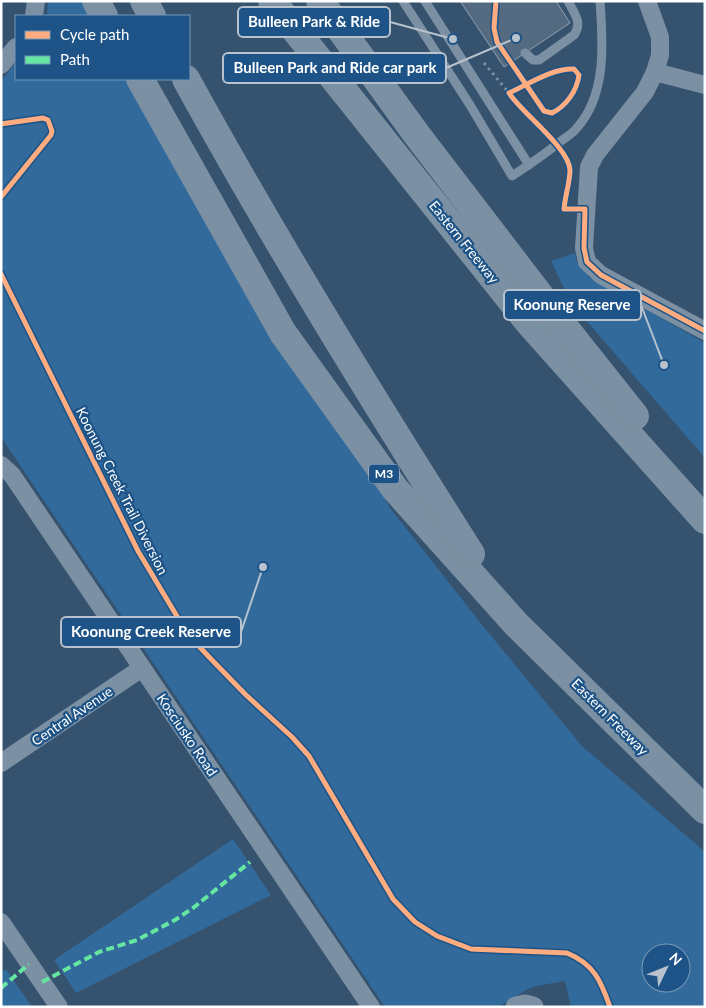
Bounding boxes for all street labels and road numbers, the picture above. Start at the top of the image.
street label: Eastern Freeway [426,197,503,287]
street label: Koonung Creek Trail Diversion [73,404,172,577]
road number: M3 [369,464,399,484]
street label: Eastern Freeway [568,675,653,759]
street label: Central Avenue [28,682,115,749]
street label: Kosciusko Road [154,690,221,779]

